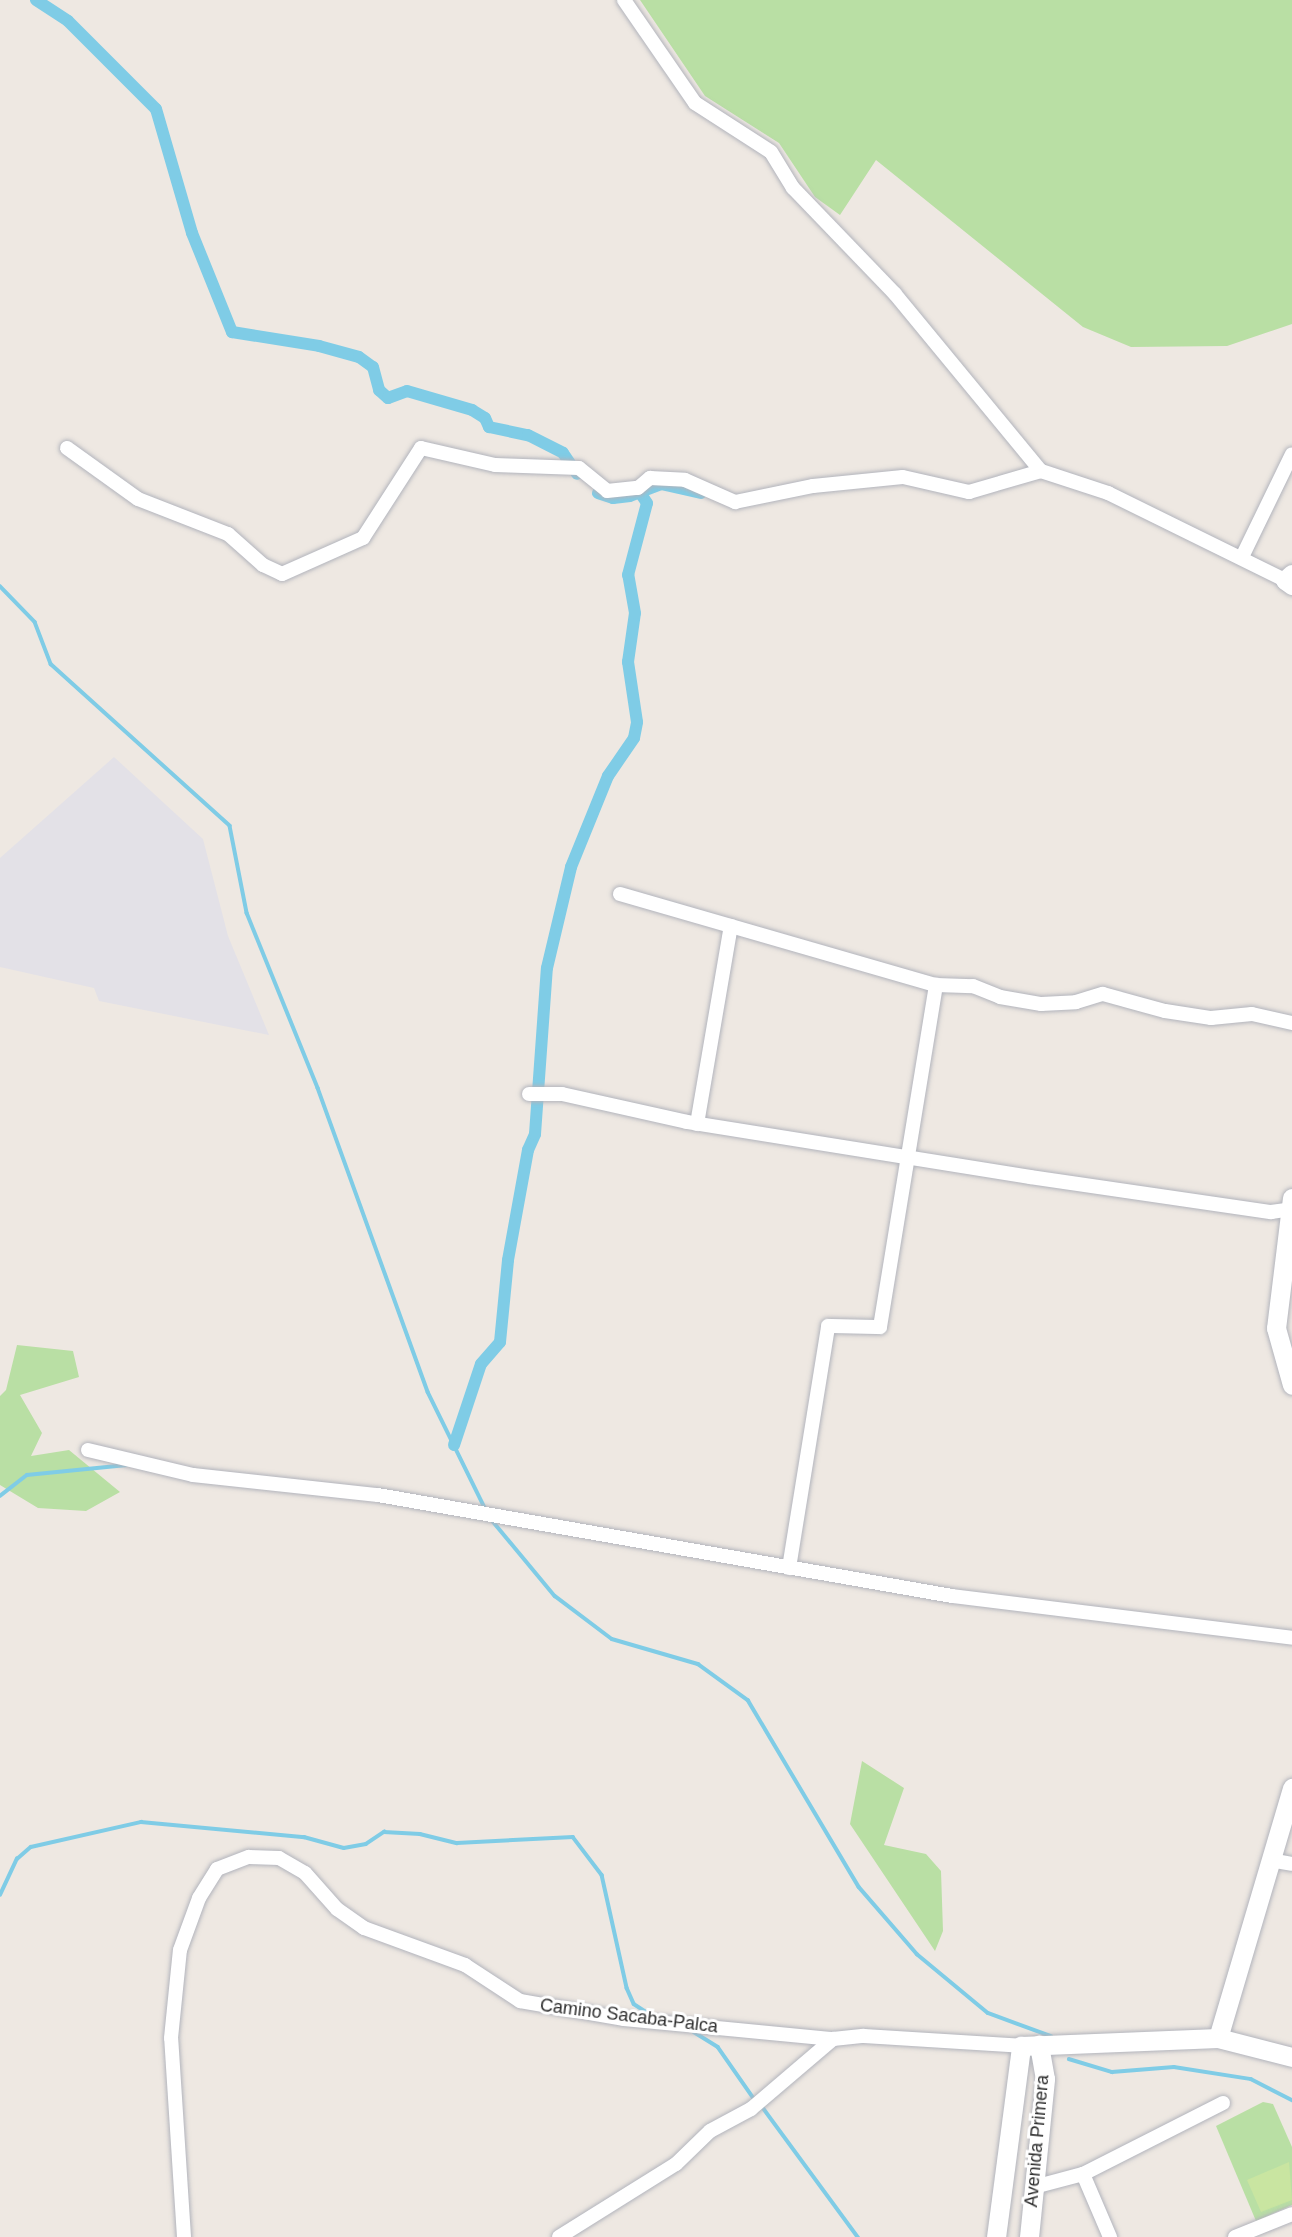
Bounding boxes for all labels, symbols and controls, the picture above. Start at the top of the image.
street label: Camino Sacaba-Palca [539,1994,719,2038]
street label: Avenida Primera [1020,2074,1054,2208]

